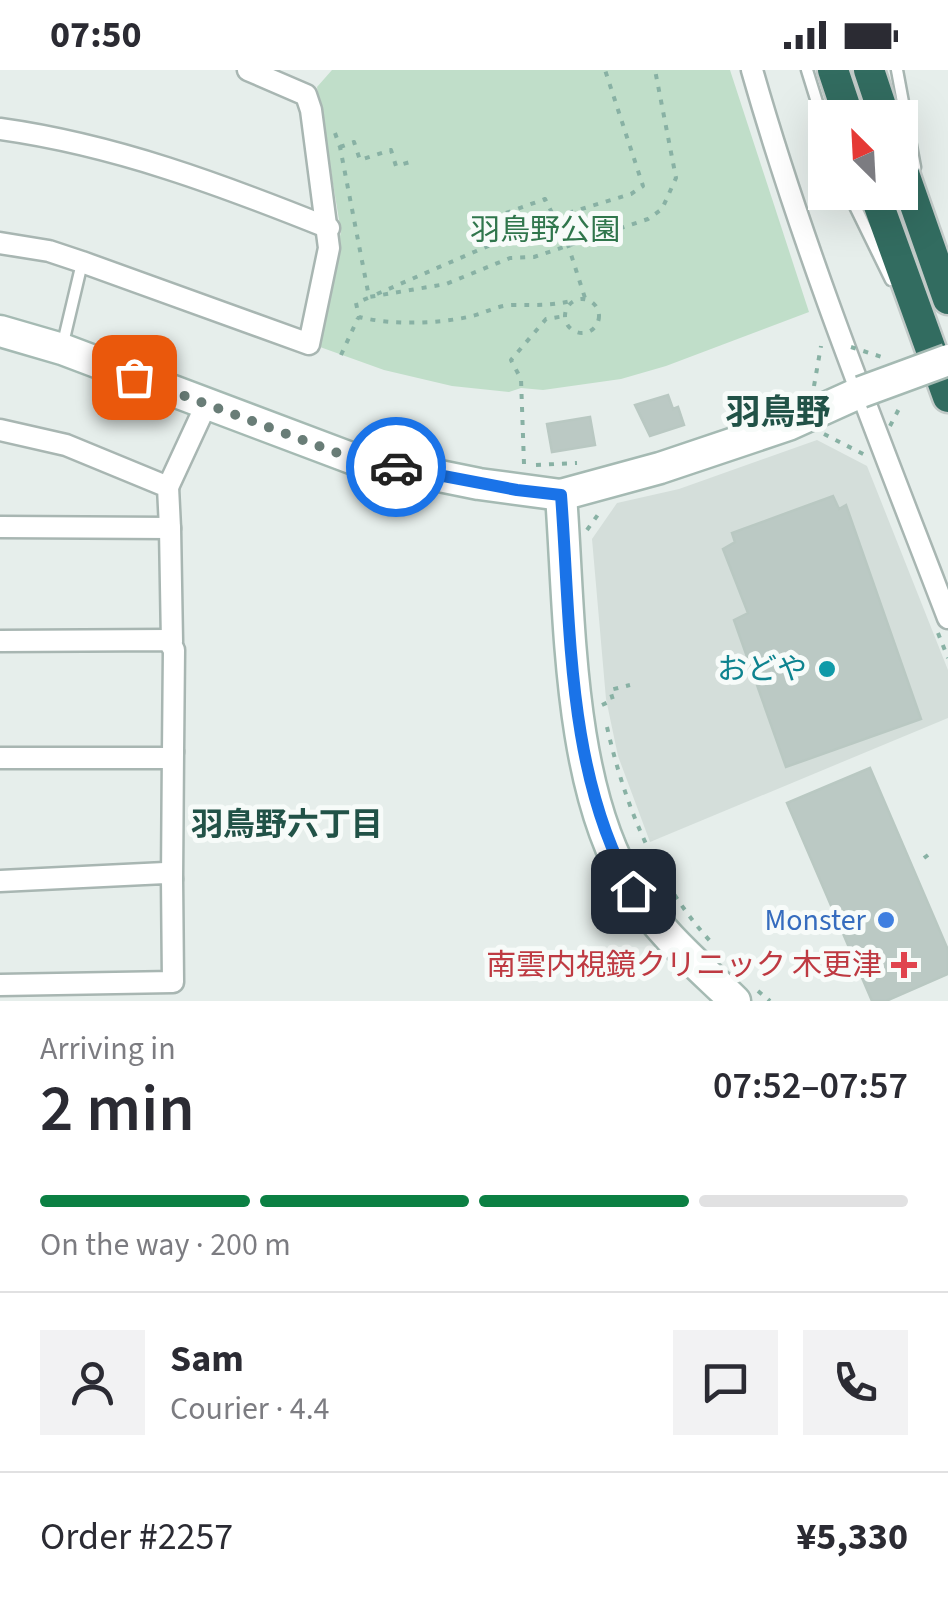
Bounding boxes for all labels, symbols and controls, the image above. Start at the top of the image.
text: 07:50 [50,8,142,62]
north arrow [808,100,918,210]
map controls [808,100,918,210]
park label: 羽鳥野公園 [470,209,620,252]
pin [92,335,177,420]
icon: bag [107,350,162,405]
district label: 羽鳥野 [725,388,831,438]
courier [346,417,446,517]
icon: car [369,440,424,495]
place label: おどや [717,648,807,691]
marker: おどや [816,658,838,680]
district label: 羽鳥野六丁目 [191,802,383,848]
pin [591,849,676,934]
icon: home [606,864,661,919]
place label: Monster [765,899,867,942]
marker: Monster [875,909,897,931]
place label: 南雲内視鏡クリニック 木更津 [486,944,882,987]
marker: 南雲内視鏡クリニック 木更津 [891,952,917,978]
text: Arriving in [40,1026,176,1072]
text: 07:52–07:57 [713,1059,908,1113]
text: 2 min [40,1063,195,1156]
text: On the way · 200 m [40,1222,291,1268]
button: person [40,1330,145,1435]
button: chat [673,1330,778,1435]
button: phone [803,1330,908,1435]
text: Sam [170,1332,244,1386]
text: Courier · 4.4 [170,1386,330,1432]
text: Order #2257 [40,1510,233,1564]
text: ¥5,330 [796,1510,908,1564]

